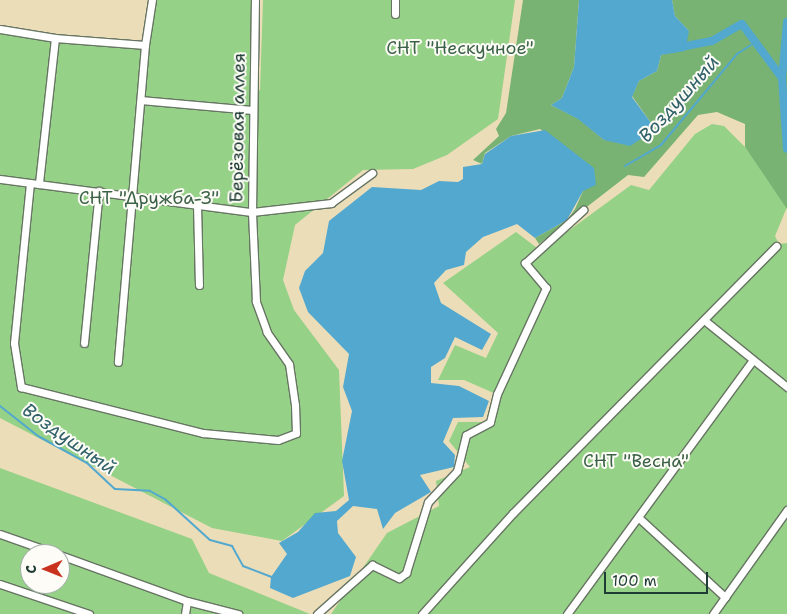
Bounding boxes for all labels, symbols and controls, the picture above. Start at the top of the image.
park label: СНТ "Нескучное" [386,37,534,59]
water label: Воздушный [634,51,724,147]
street label: Берёзовая аллея [226,53,250,203]
park label: СНТ "Дружба-3" [79,187,219,209]
water label: Воздушный [18,398,120,480]
park label: СНТ "Весна" [583,450,689,472]
north arrow [20,544,70,594]
scale bar [607,562,711,594]
text: С [22,565,40,574]
text: 100 m [612,571,657,591]

